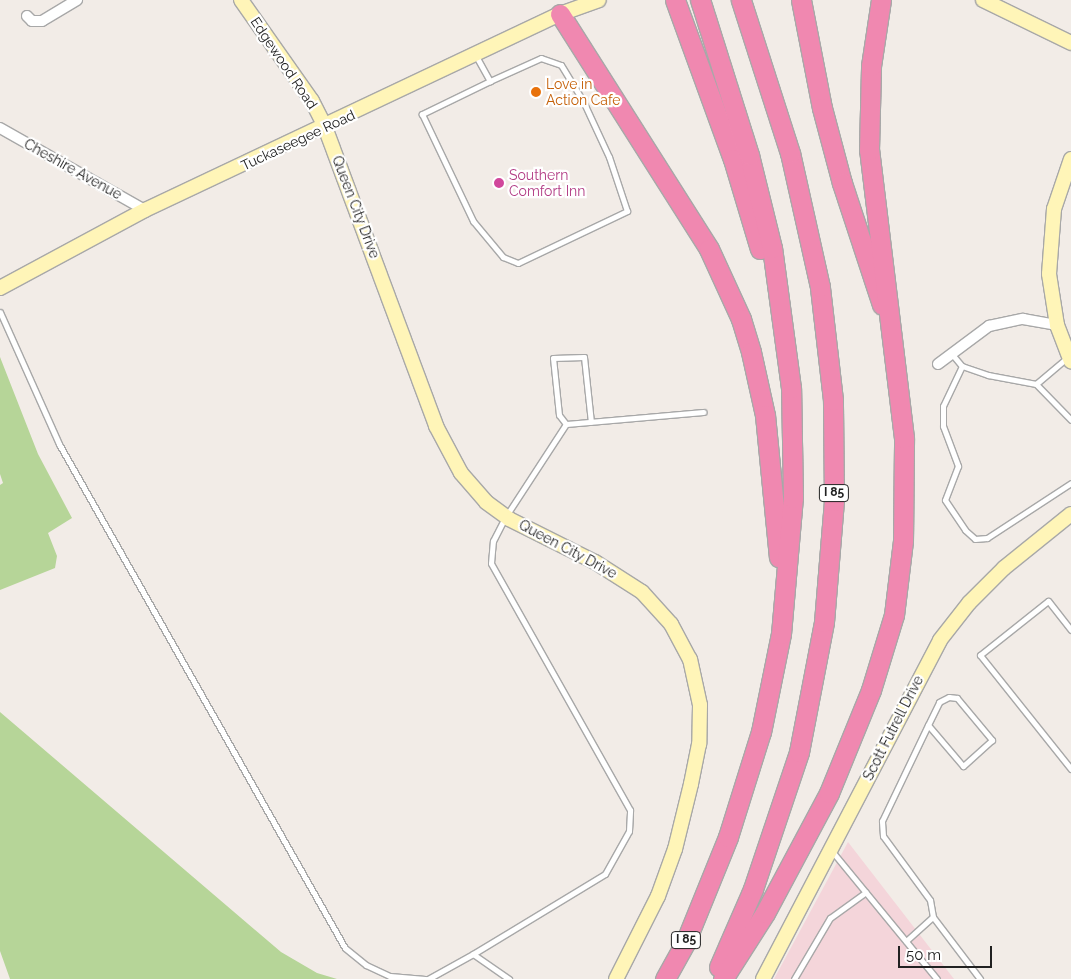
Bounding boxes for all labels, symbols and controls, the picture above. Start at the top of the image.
street label: Edgewood Road [247,14,321,112]
place label: Love in Action Cafe [546,76,621,108]
marker: Love in Action Cafe [530,86,542,98]
street label: Tuckaseegee Road [238,106,358,174]
street label: Cheshire Avenue [21,135,125,203]
street label: Queen City Drive [329,153,383,261]
place label: Southern Comfort Inn [509,167,585,200]
marker: Southern Comfort Inn [493,177,505,189]
road number: I 85 [818,483,850,502]
street label: Queen City Drive [516,516,620,582]
street label: Scott Futrell Drive [859,673,927,783]
road number: I 85 [670,930,702,950]
scale bar [901,936,995,968]
text: 50 m [906,946,941,964]

